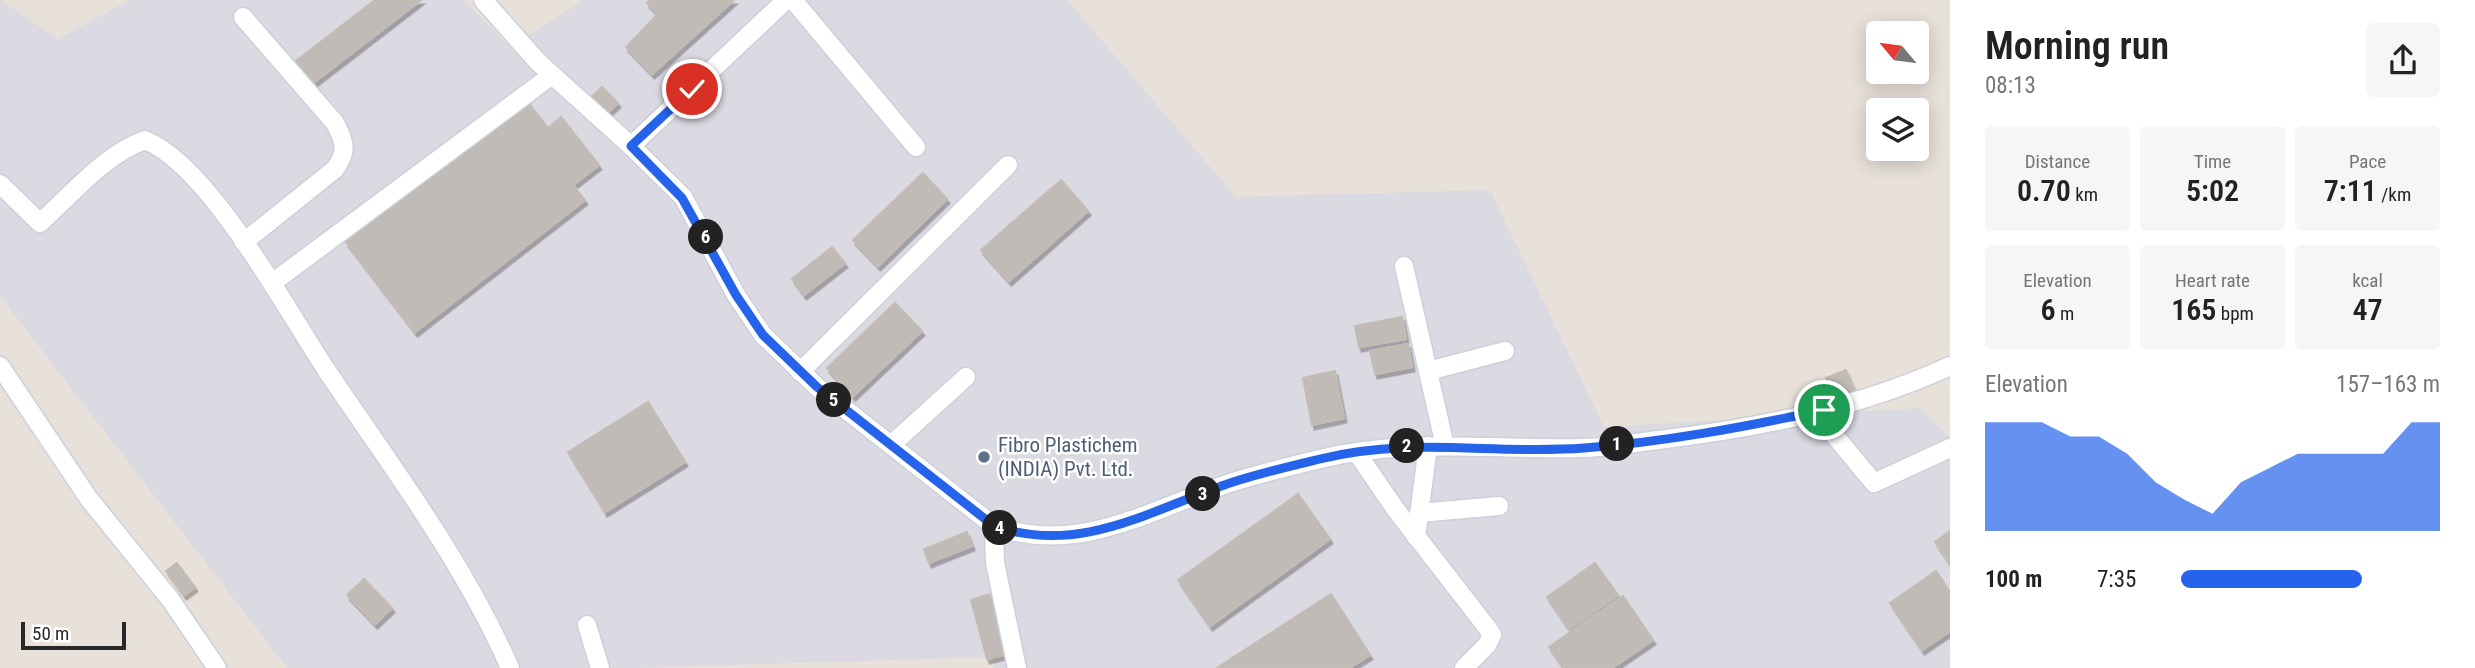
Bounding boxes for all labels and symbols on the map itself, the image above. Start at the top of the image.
north arrow [1866,21,1928,84]
pin [662,59,722,119]
pin: 6 [688,219,724,254]
pin [1794,380,1854,440]
pin: 5 [816,382,852,418]
pin: 1 [1600,426,1634,462]
pin: 2 [1390,428,1424,464]
place label: Fibro Plastichem (INDIA) Pvt. Ltd. [998,433,1137,481]
marker: Fibro Plastichem (INDIA) Pvt. Ltd. [976,449,992,465]
pin: 3 [1186,476,1220,512]
pin: 4 [982,510,1018,546]
scale bar [21,619,126,651]

